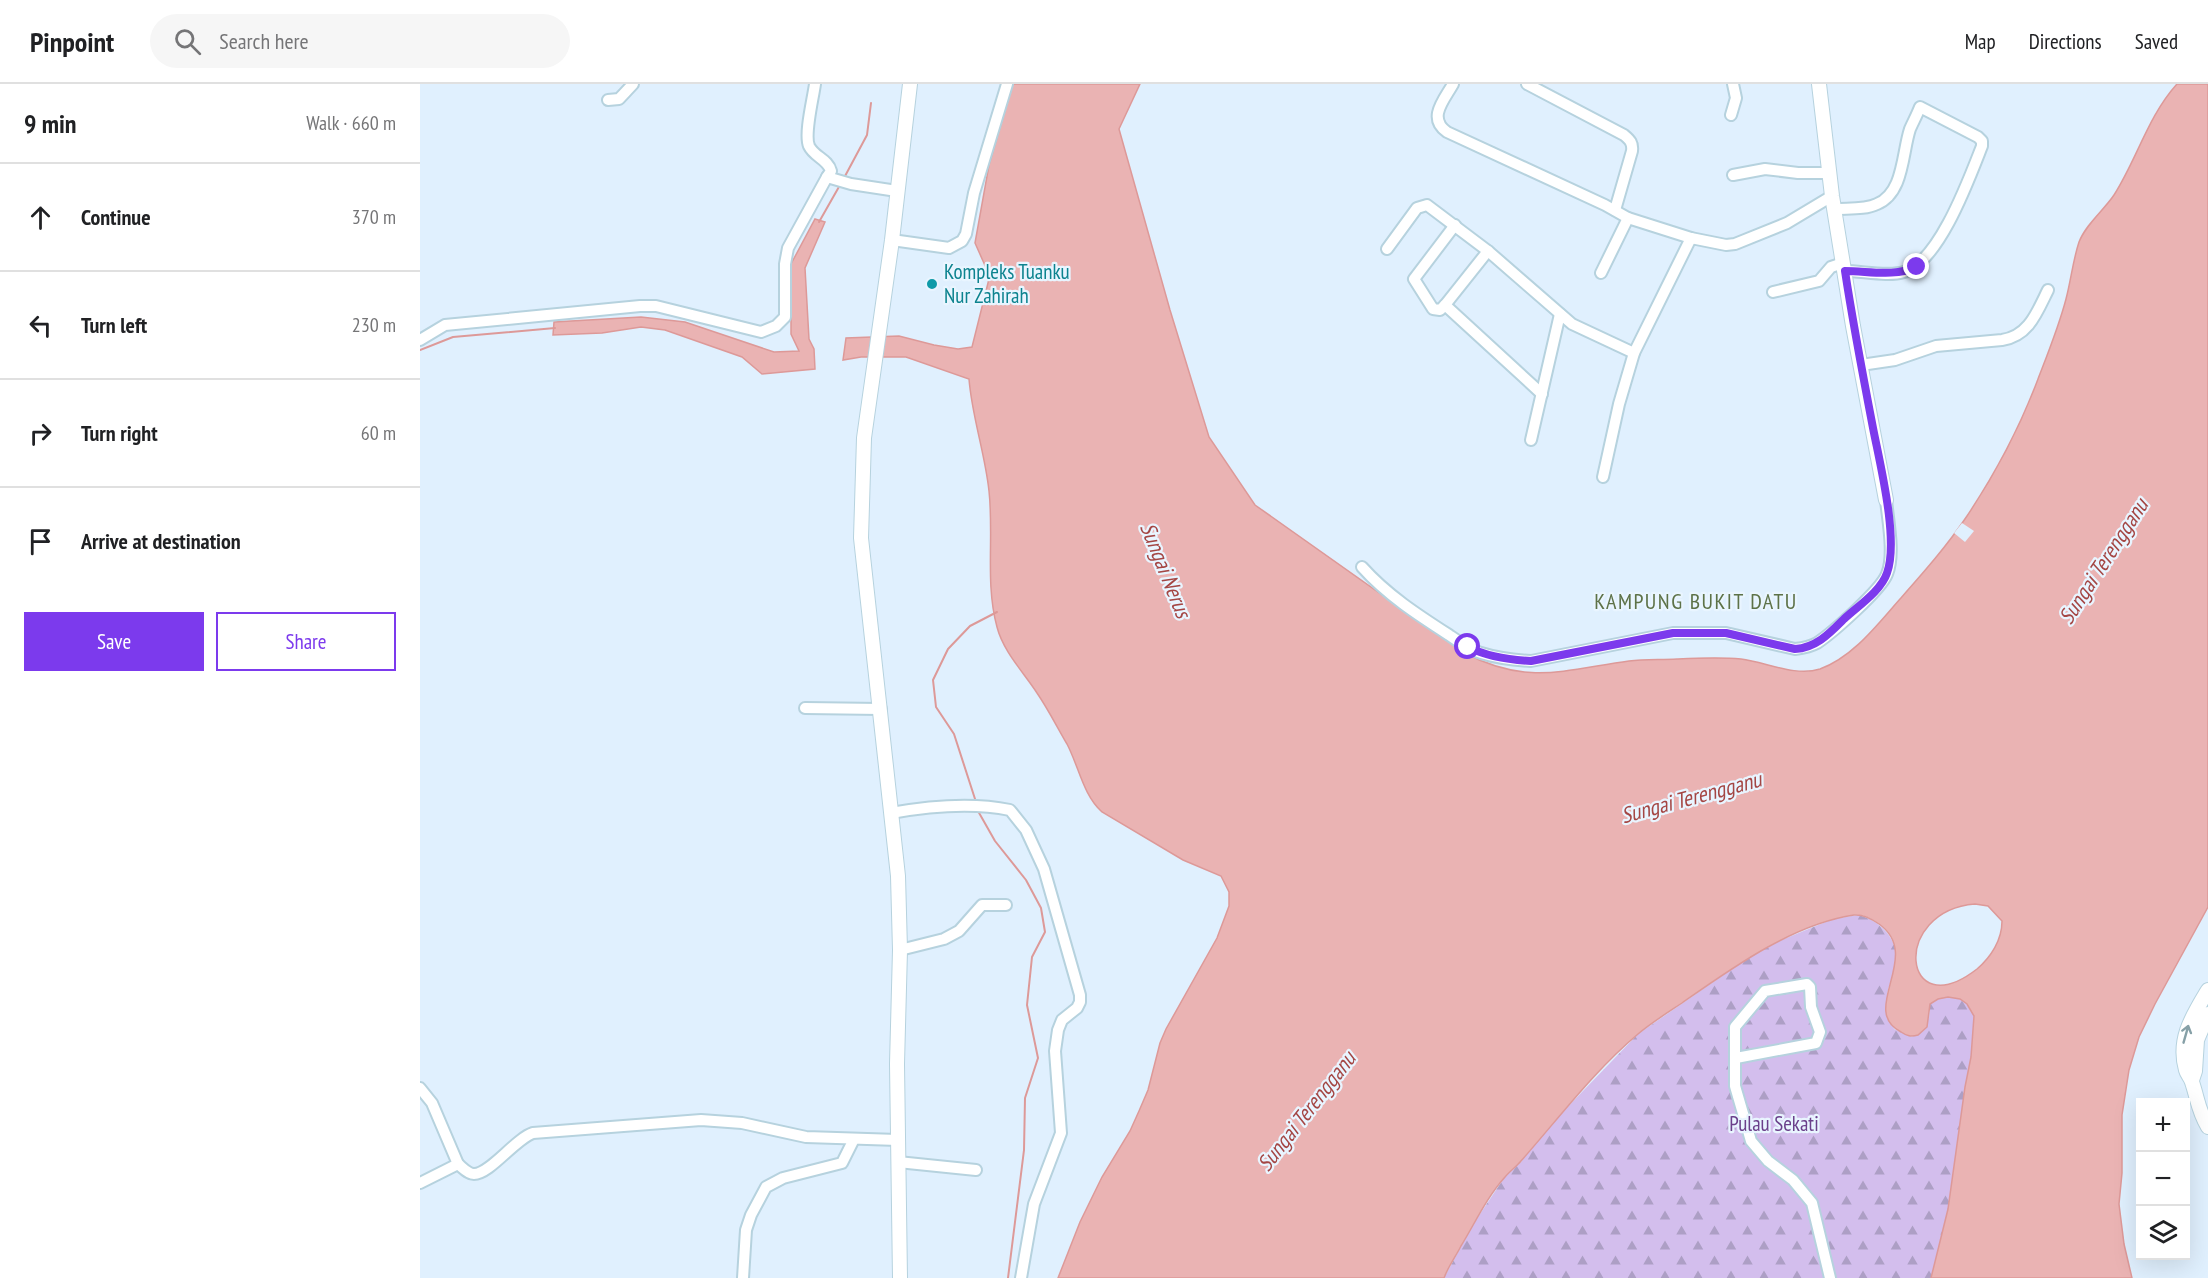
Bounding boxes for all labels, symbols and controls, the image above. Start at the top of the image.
search box [150,14,570,68]
text: Pinpoint [30,23,114,60]
icon: search [171,25,204,58]
text: Search here [219,27,309,55]
text: Map [1965,28,1996,55]
text: Directions [2029,28,2102,55]
text: Saved [2135,28,2178,55]
text: 9 min [24,107,77,140]
text: Walk · 660 m [306,110,396,136]
icon: ahead [24,201,57,234]
text: Continue [81,203,151,231]
text: 370 m [352,204,396,230]
route end [1903,253,1929,279]
place label: Kompleks Tuanku Nur Zahirah [944,258,1070,309]
marker: Kompleks Tuanku Nur Zahirah [925,277,939,291]
icon: left [24,309,57,342]
text: Turn left [81,311,147,339]
text: 230 m [352,312,396,338]
icon: right [24,417,57,450]
text: Turn right [81,419,158,447]
text: 60 m [361,420,396,446]
water label: Sungai Terengganu [2052,492,2155,629]
water label: Sungai Nerus [1134,518,1199,624]
icon: arrive [24,525,57,558]
text: Arrive at destination [81,527,241,555]
district label: KAMPUNG BUKIT DATU [1594,587,1798,615]
button: Save [24,612,204,671]
button: Share [216,612,396,671]
route start [1454,633,1480,659]
water label: Sungai Terengganu [1618,764,1766,829]
one-way arrow [2181,1025,2193,1044]
water label: Sungai Terengganu [1251,1044,1362,1176]
map controls [2136,1098,2190,1260]
button: + [2136,1098,2190,1152]
park label: Pulau Sekati [1729,1110,1819,1137]
button: − [2136,1152,2190,1206]
button: layers [2136,1206,2190,1260]

